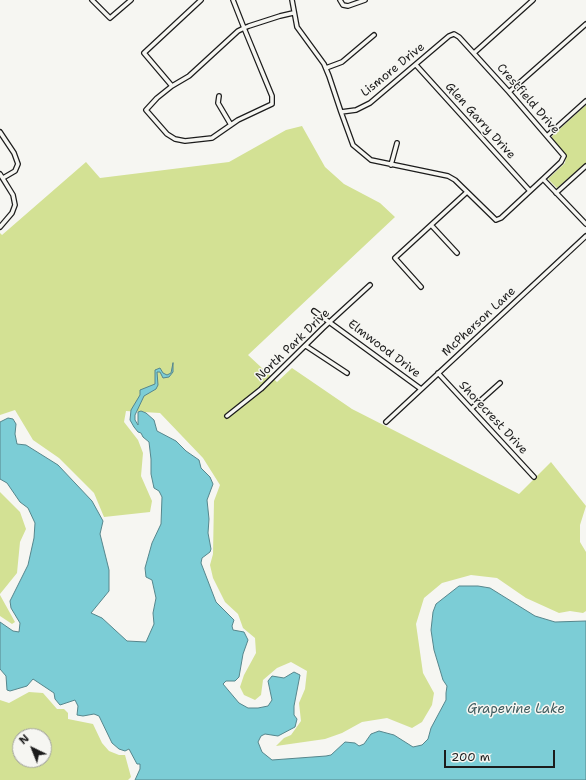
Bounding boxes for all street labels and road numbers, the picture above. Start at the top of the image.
street label: Lismore Drive [358,40,428,100]
street label: Crestfield Drive [494,61,562,137]
street label: Glen Garry Drive [442,80,518,162]
street label: McPherson Lane [439,284,519,360]
street label: North Park Drive [253,306,333,384]
street label: Elmwood Drive [345,317,423,381]
street label: Shorecrest Drive [455,378,531,458]

